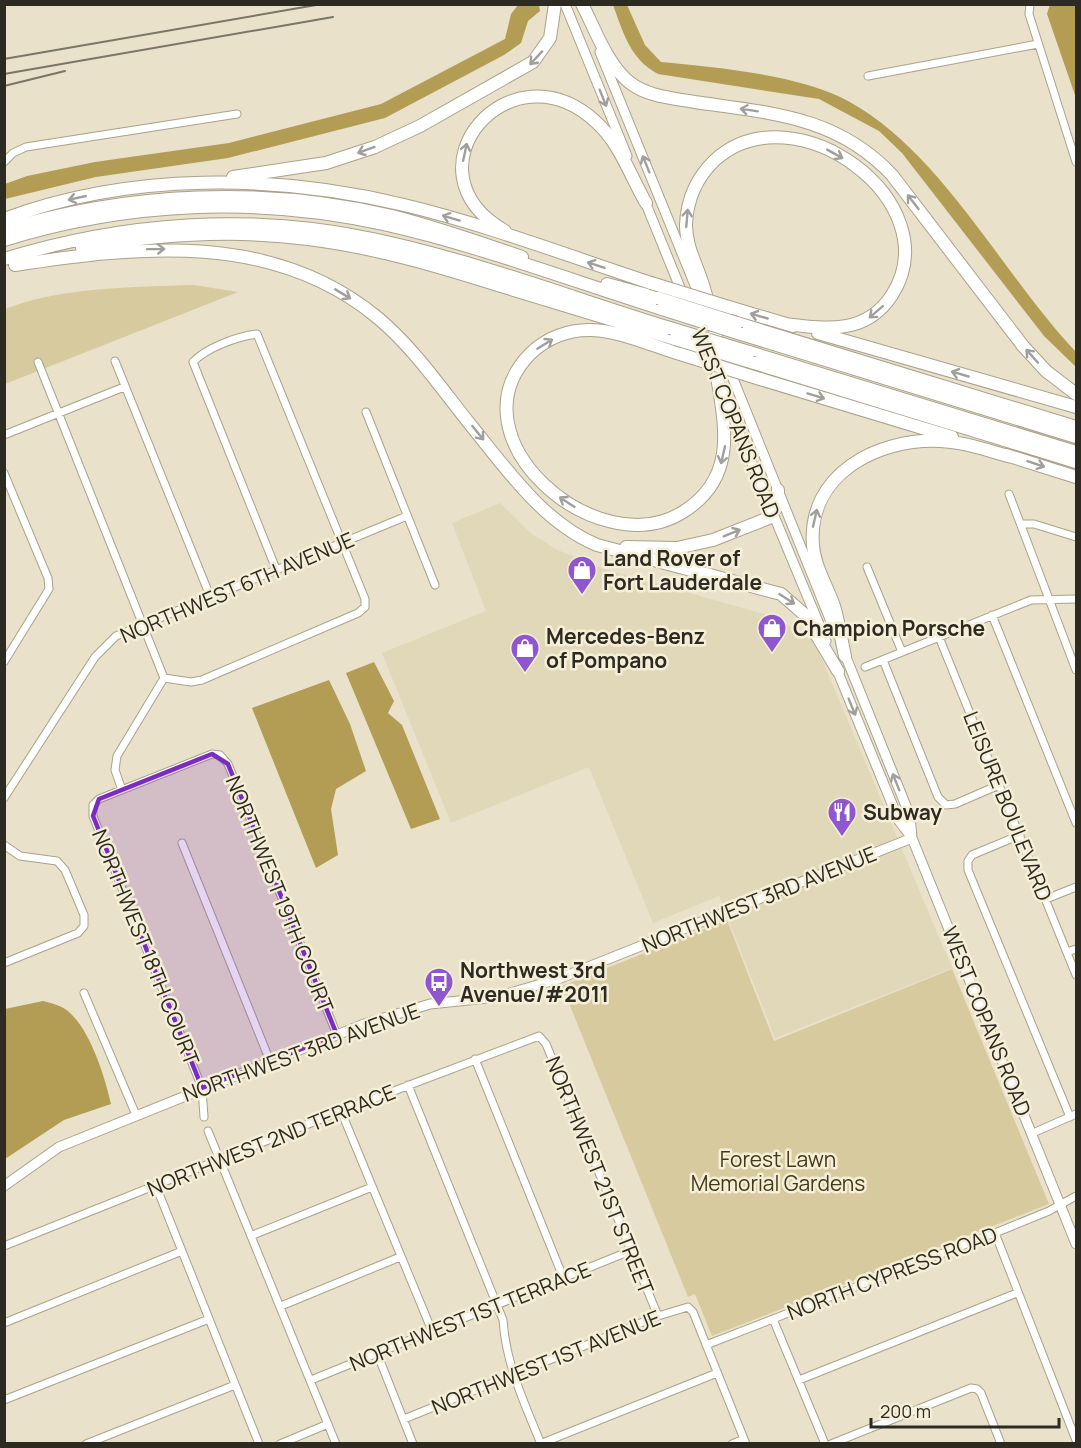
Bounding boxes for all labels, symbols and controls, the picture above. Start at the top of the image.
one-way arrow [529,50,543,65]
one-way arrow [598,88,609,106]
one-way arrow [740,104,760,115]
one-way arrow [460,143,471,162]
one-way arrow [357,146,375,157]
one-way arrow [826,148,843,160]
one-way arrow [640,155,651,174]
one-way arrow [68,192,87,204]
one-way arrow [907,194,920,210]
one-way arrow [682,208,693,228]
one-way arrow [442,212,461,223]
one-way arrow [146,244,166,255]
one-way arrow [587,259,606,270]
one-way arrow [334,288,351,300]
one-way arrow [869,305,884,319]
one-way arrow [750,310,769,321]
street label: WEST COPANS ROAD [685,324,787,522]
one-way arrow [536,337,553,350]
one-way arrow [1025,349,1039,364]
one-way arrow [951,367,970,379]
one-way arrow [806,391,825,402]
one-way arrow [471,425,484,441]
one-way arrow [717,445,728,465]
one-way arrow [1026,459,1045,470]
one-way arrow [559,496,576,508]
one-way arrow [810,509,822,528]
street label: NORTHWEST 6TH AVENUE [116,525,358,649]
one-way arrow [722,527,741,538]
place label: Land Rover of Fort Lauderdale [603,544,762,596]
shop icon: Land Rover of Fort Lauderdale [566,554,598,596]
one-way arrow [779,593,795,605]
shop icon: Champion Porsche [756,612,788,654]
place label: Champion Porsche [793,614,985,642]
place label: Mercedes-Benz of Pompano [546,622,705,674]
shop icon: Mercedes-Benz of Pompano [509,632,541,674]
one-way arrow [847,697,858,715]
street label: LEISURE BOULEVARD [957,707,1059,905]
street label: NORTHWEST 19TH COURT [220,772,341,1017]
one-way arrow [890,773,901,792]
restaurant icon: Subway [826,796,858,838]
place label: Subway [863,798,942,826]
street label: NORTHWEST 18TH COURT [86,825,206,1070]
street label: NORTHWEST 3RD AVENUE [638,839,880,959]
street label: WEST COPANS ROAD [936,922,1038,1120]
place label: Northwest 3rd Avenue/#2011 [460,956,609,1008]
bus stop icon: Northwest 3rd Avenue/#2011 [423,966,455,1008]
street label: NORTHWEST 3RD AVENUE [179,996,423,1108]
street label: NORTHWEST 21ST STREET [539,1052,661,1299]
street label: NORTHWEST 2ND TERRACE [143,1077,399,1203]
park label: Forest Lawn Memorial Gardens [691,1145,865,1197]
street label: NORTH CYPRESS ROAD [783,1220,1001,1326]
street label: NORTHWEST 1ST TERRACE [345,1255,595,1377]
street label: NORTHWEST 1ST AVENUE [427,1303,665,1421]
scale bar [871,1391,1058,1429]
text: 200 m [880,1399,931,1423]

